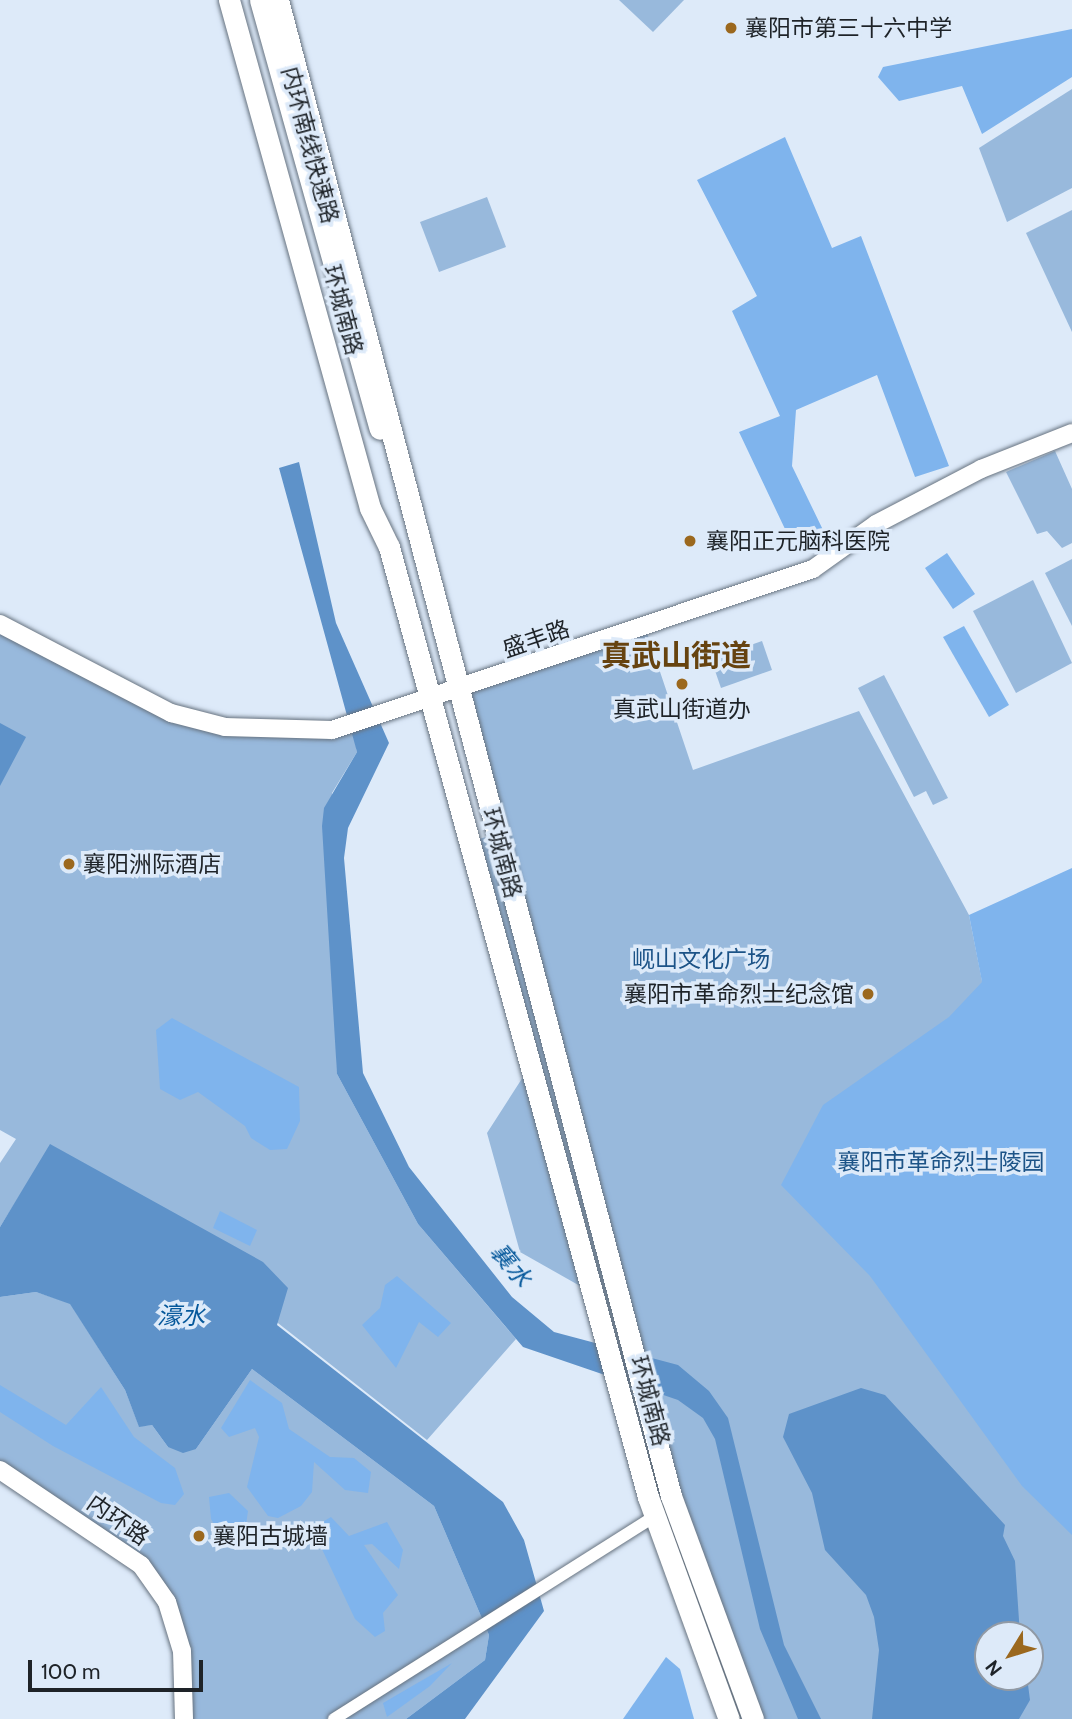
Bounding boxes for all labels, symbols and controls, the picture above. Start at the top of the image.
place label: 襄阳市第三十六中学 [745,14,952,42]
marker: 襄阳市第三十六中学 [723,20,739,36]
street label: 内环南线快速路 [276,64,344,226]
street label: 环城南路 [318,262,368,358]
place label: 襄阳正元脑科医院 [706,527,890,555]
marker: 襄阳正元脑科医院 [680,531,700,551]
street label: 盛丰路 [499,615,573,663]
district label: 真武山街道 [601,638,751,674]
marker: 真武山街道办 [674,676,690,692]
place label: 真武山街道办 [613,695,751,723]
street label: 环城南路 [477,805,527,901]
place label: 襄阳洲际酒店 [83,850,221,878]
marker: 襄阳洲际酒店 [61,856,77,872]
park label: 岘山文化广场 [632,945,770,973]
place label: 襄阳市革命烈士纪念馆 [624,980,854,1008]
marker: 襄阳市革命烈士纪念馆 [860,986,876,1002]
park label: 襄阳市革命烈士陵园 [838,1148,1044,1176]
water label: 襄水 [485,1237,537,1293]
water label: 濠水 [157,1302,205,1330]
street label: 环城南路 [625,1353,675,1449]
street label: 内环路 [82,1489,154,1551]
place label: 襄阳古城墙 [213,1522,328,1550]
marker: 襄阳古城墙 [191,1528,207,1544]
north arrow [974,1621,1044,1691]
scale bar [32,1646,206,1690]
text: N [980,1656,1007,1680]
text: 100 m [41,1659,100,1684]

